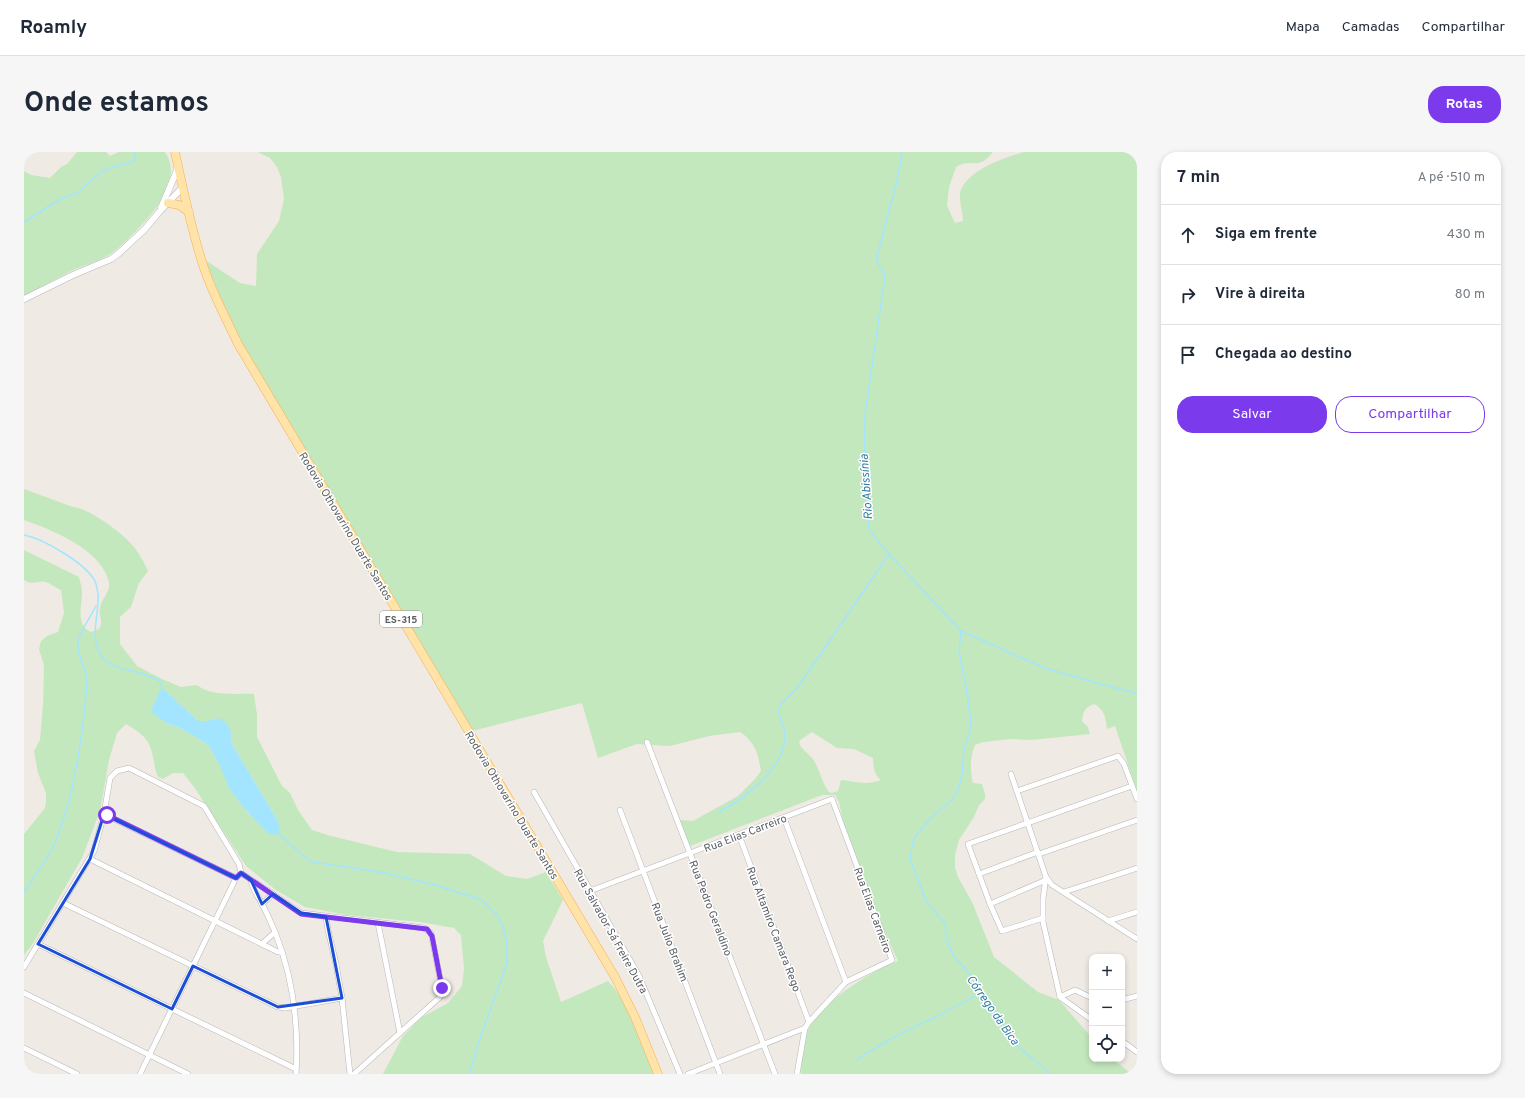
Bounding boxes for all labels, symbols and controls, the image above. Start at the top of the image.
text: Roamly [20,16,87,40]
text: Mapa [1286,19,1320,36]
text: Camadas [1342,19,1400,36]
text: Compartilhar [1422,19,1505,36]
text: Onde estamos [24,86,209,122]
button: Rotas [1428,86,1501,123]
text: 7 min [1177,167,1220,189]
text: A pé · 510 m [1418,170,1485,186]
icon: ahead [1177,224,1199,246]
text: Siga em frente [1215,225,1317,244]
text: 430 m [1447,227,1485,243]
icon: right [1177,284,1199,306]
text: Vire à direita [1215,285,1305,304]
text: 80 m [1455,287,1485,303]
icon: arrive [1177,344,1199,366]
text: Chegada ao destino [1215,345,1352,364]
button: Salvar [1177,396,1327,433]
button: Compartilhar [1335,396,1485,433]
street label: Rodovia Othovarino Duarte Santos [295,450,395,603]
water label: Rio Abissínia [857,453,877,520]
road number: ES-315 [380,611,422,627]
street label: Rodovia Othovarino Duarte Santos [461,729,561,882]
route start [98,806,116,824]
street label: Rua Elias Carreiro [702,812,789,856]
street label: Rua Pedro Geraldino [685,858,735,958]
street label: Rua Altamiro Camara Rego [743,865,803,994]
street label: Rua Elias Carneiro [850,866,894,955]
street label: Rua Salvador Sá Freire Dutra [570,867,650,996]
street label: Rua Julio Brahim [648,901,691,984]
map controls [1089,954,1125,1062]
button: + [1089,954,1125,990]
water label: Córrego da Bica [962,972,1023,1049]
route end [433,979,451,997]
button: − [1089,990,1125,1026]
button: locate [1089,1026,1125,1062]

